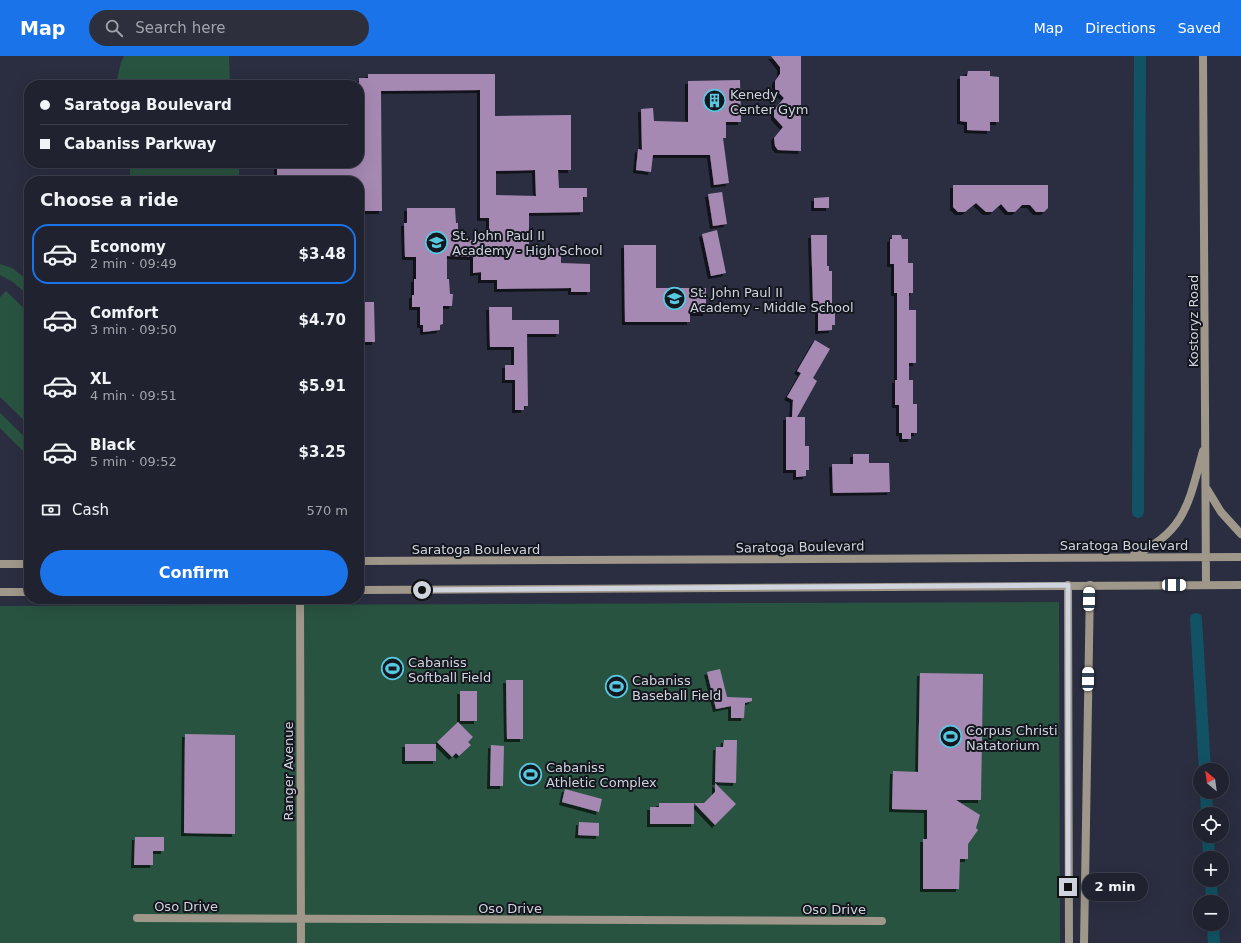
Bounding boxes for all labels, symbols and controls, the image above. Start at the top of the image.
search box [89,10,369,46]
text: Map [20,17,65,39]
icon: search [103,17,125,39]
text: Search here [135,19,225,37]
text: Map [1034,20,1063,36]
text: Directions [1085,20,1156,36]
text: Saved [1178,20,1221,36]
place label: Kenedy Center Gym [730,87,808,117]
building icon: Kenedy Center Gym [701,88,727,114]
text: Saratoga Boulevard [64,96,232,114]
text: Cabaniss Parkway [64,135,216,153]
text: Choose a ride [40,189,179,210]
place label: St. John Paul II Academy - High School [452,228,603,258]
school or university icon: St. John Paul II Academy - High School [423,229,449,255]
icon: car [42,236,78,272]
text: Economy [90,238,166,256]
text: $3.48 [299,245,346,263]
text: 2 min · 09:49 [90,256,177,271]
street label: Kostoryz Road [1186,275,1201,367]
place label: St. John Paul II Academy - Middle School [690,285,854,315]
school or university icon: St. John Paul II Academy - Middle School [662,286,688,312]
icon: car [42,302,78,338]
text: Comfort [90,304,158,322]
text: $4.70 [299,311,346,329]
text: 3 min · 09:50 [90,322,177,337]
icon: car [42,368,78,404]
text: XL [90,370,111,388]
text: $5.91 [299,377,346,395]
text: 4 min · 09:51 [90,388,177,403]
icon: car [42,434,78,470]
text: Black [90,436,136,454]
text: $3.25 [299,443,346,461]
text: 5 min · 09:52 [90,454,177,469]
icon: cash [40,499,62,521]
text: Cash [72,501,109,519]
text: 570 m [306,503,348,518]
street label: Saratoga Boulevard [736,538,864,556]
street label: Saratoga Boulevard [1060,538,1188,553]
street label: Saratoga Boulevard [412,542,540,557]
button: Confirm [40,550,348,596]
car [1162,579,1186,591]
route start [413,581,431,599]
car [1083,587,1095,611]
place label: Cabaniss Softball Field [408,655,491,685]
sports icon: Cabaniss Softball Field [380,656,406,682]
car [1082,667,1094,691]
place label: Cabaniss Baseball Field [632,673,721,703]
sports icon: Cabaniss Baseball Field [604,674,630,700]
street label: Ranger Avenue [281,722,296,820]
place label: Corpus Christi Natatorium [966,723,1058,753]
sports icon: Corpus Christi Natatorium [937,724,963,750]
place label: Cabaniss Athletic Complex [546,760,657,790]
sports icon: Cabaniss Athletic Complex [517,761,543,787]
north arrow [1193,763,1229,799]
map controls [1193,763,1229,931]
button: locate [1193,807,1229,843]
button: + [1193,851,1229,887]
callout: 2 min [1082,873,1148,901]
route end [1059,878,1077,896]
text: 2 min [1095,879,1135,894]
button: − [1193,895,1229,931]
street label: Oso Drive [154,899,218,914]
street label: Oso Drive [478,901,542,916]
street label: Oso Drive [802,902,866,917]

